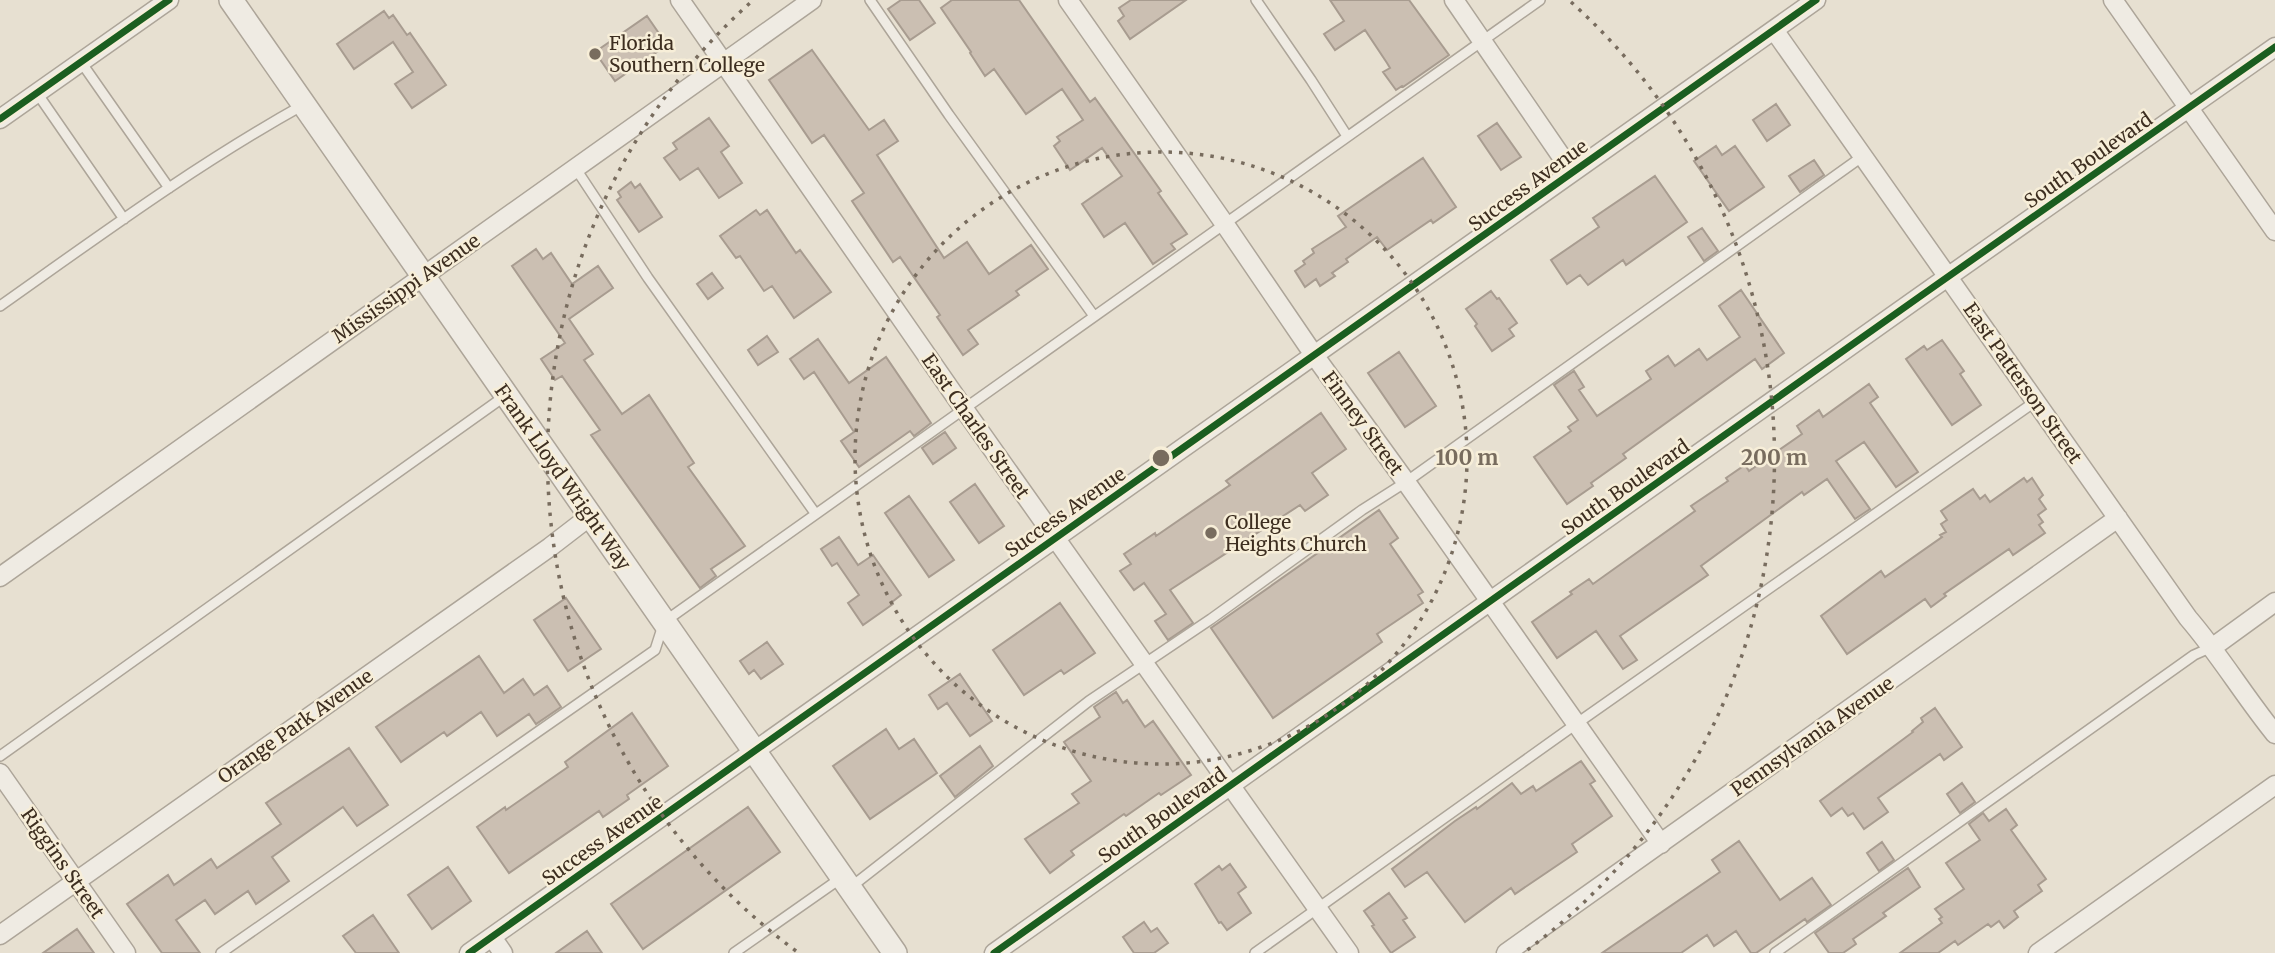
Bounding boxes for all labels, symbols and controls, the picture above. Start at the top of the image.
place label: Florida Southern College [609,31,765,77]
marker: Florida Southern College [587,46,603,62]
street label: South Boulevard [2019,107,2157,213]
street label: Success Avenue [1464,134,1592,236]
street label: Mississippi Avenue [328,228,484,348]
street label: East Patterson Street [1958,298,2088,469]
street label: East Charles Street [917,349,1035,504]
street label: Finney Street [1317,366,1409,480]
street label: Frank Lloyd Wright Way [490,379,636,575]
street label: South Boulevard [1556,434,1694,540]
text: 100 m [1436,444,1498,471]
text: 200 m [1741,444,1807,471]
centre of rings [1149,446,1173,470]
street label: Success Avenue [1000,462,1130,562]
place label: College Heights Church [1225,510,1367,556]
marker: College Heights Church [1203,525,1219,541]
street label: Orange Park Avenue [213,663,377,789]
street label: Pennsylvania Avenue [1726,671,1898,801]
street label: South Boulevard [1093,762,1231,868]
street label: Success Avenue [537,790,667,890]
street label: Riggins Street [16,803,110,923]

